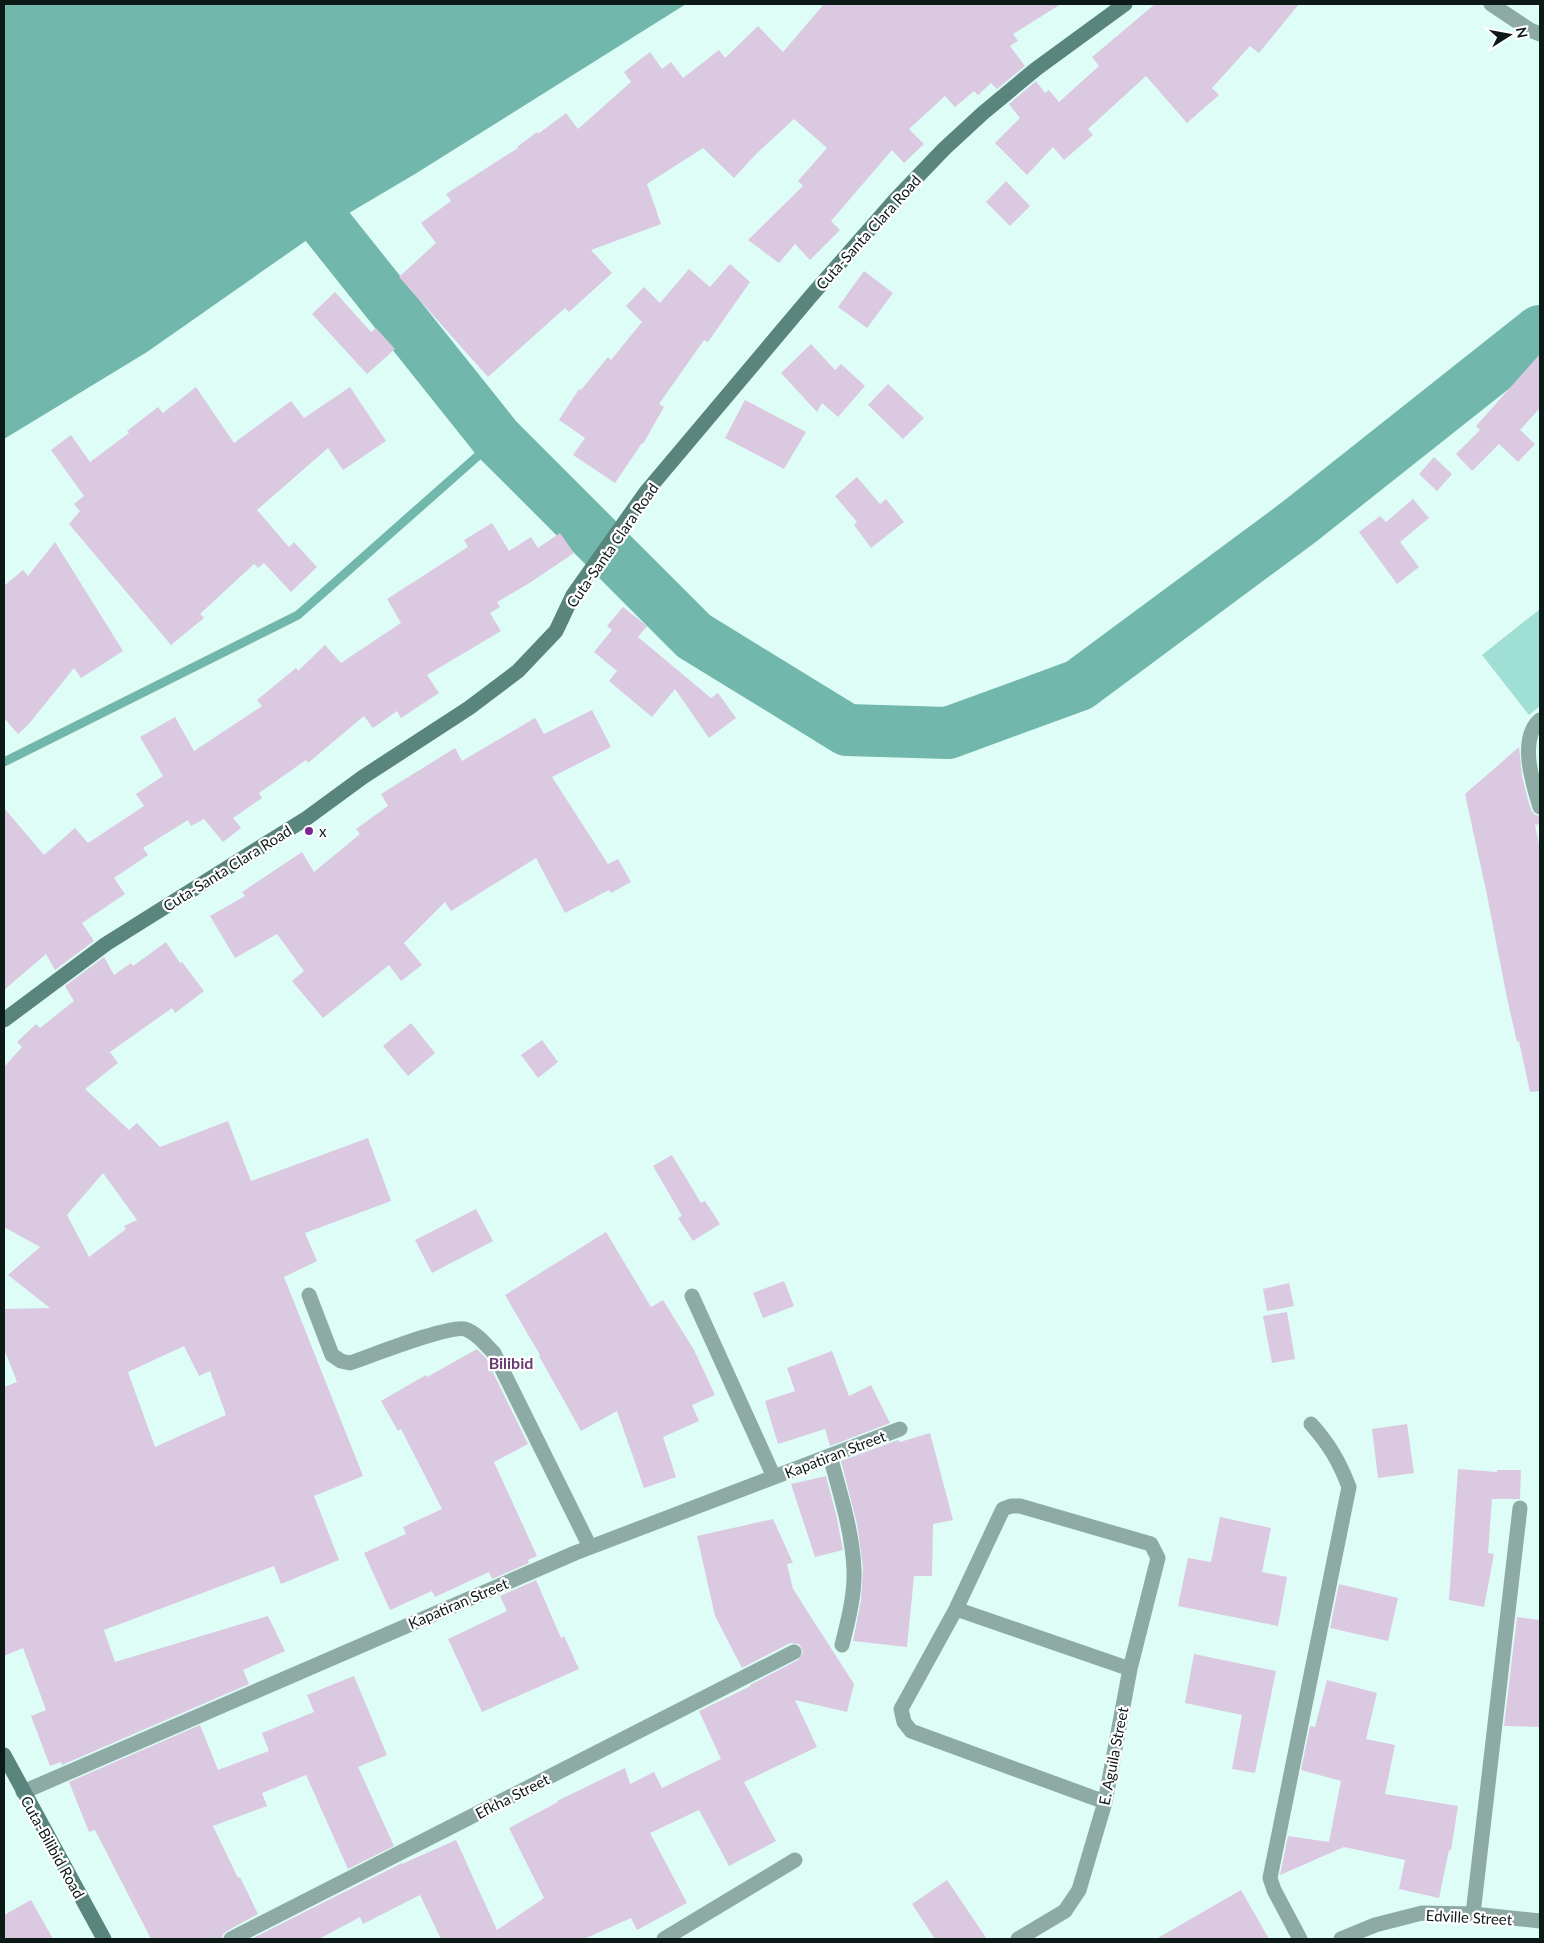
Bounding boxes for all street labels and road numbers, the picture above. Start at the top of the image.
street label: Cuta-Santa Clara Road [812,171,924,293]
street label: Cuta-Santa Clara Road [562,479,662,611]
street label: Cuta-Santa Clara Road [159,821,295,915]
street label: Kapatiran Street [782,1426,889,1482]
street label: Kapatiran Street [405,1574,511,1632]
street label: E. Aguila Street [1095,1705,1131,1807]
street label: Efkha Street [472,1769,552,1822]
street label: Cuta-Bilibid Road [17,1793,89,1901]
street label: Edville Street [1425,1906,1513,1928]

